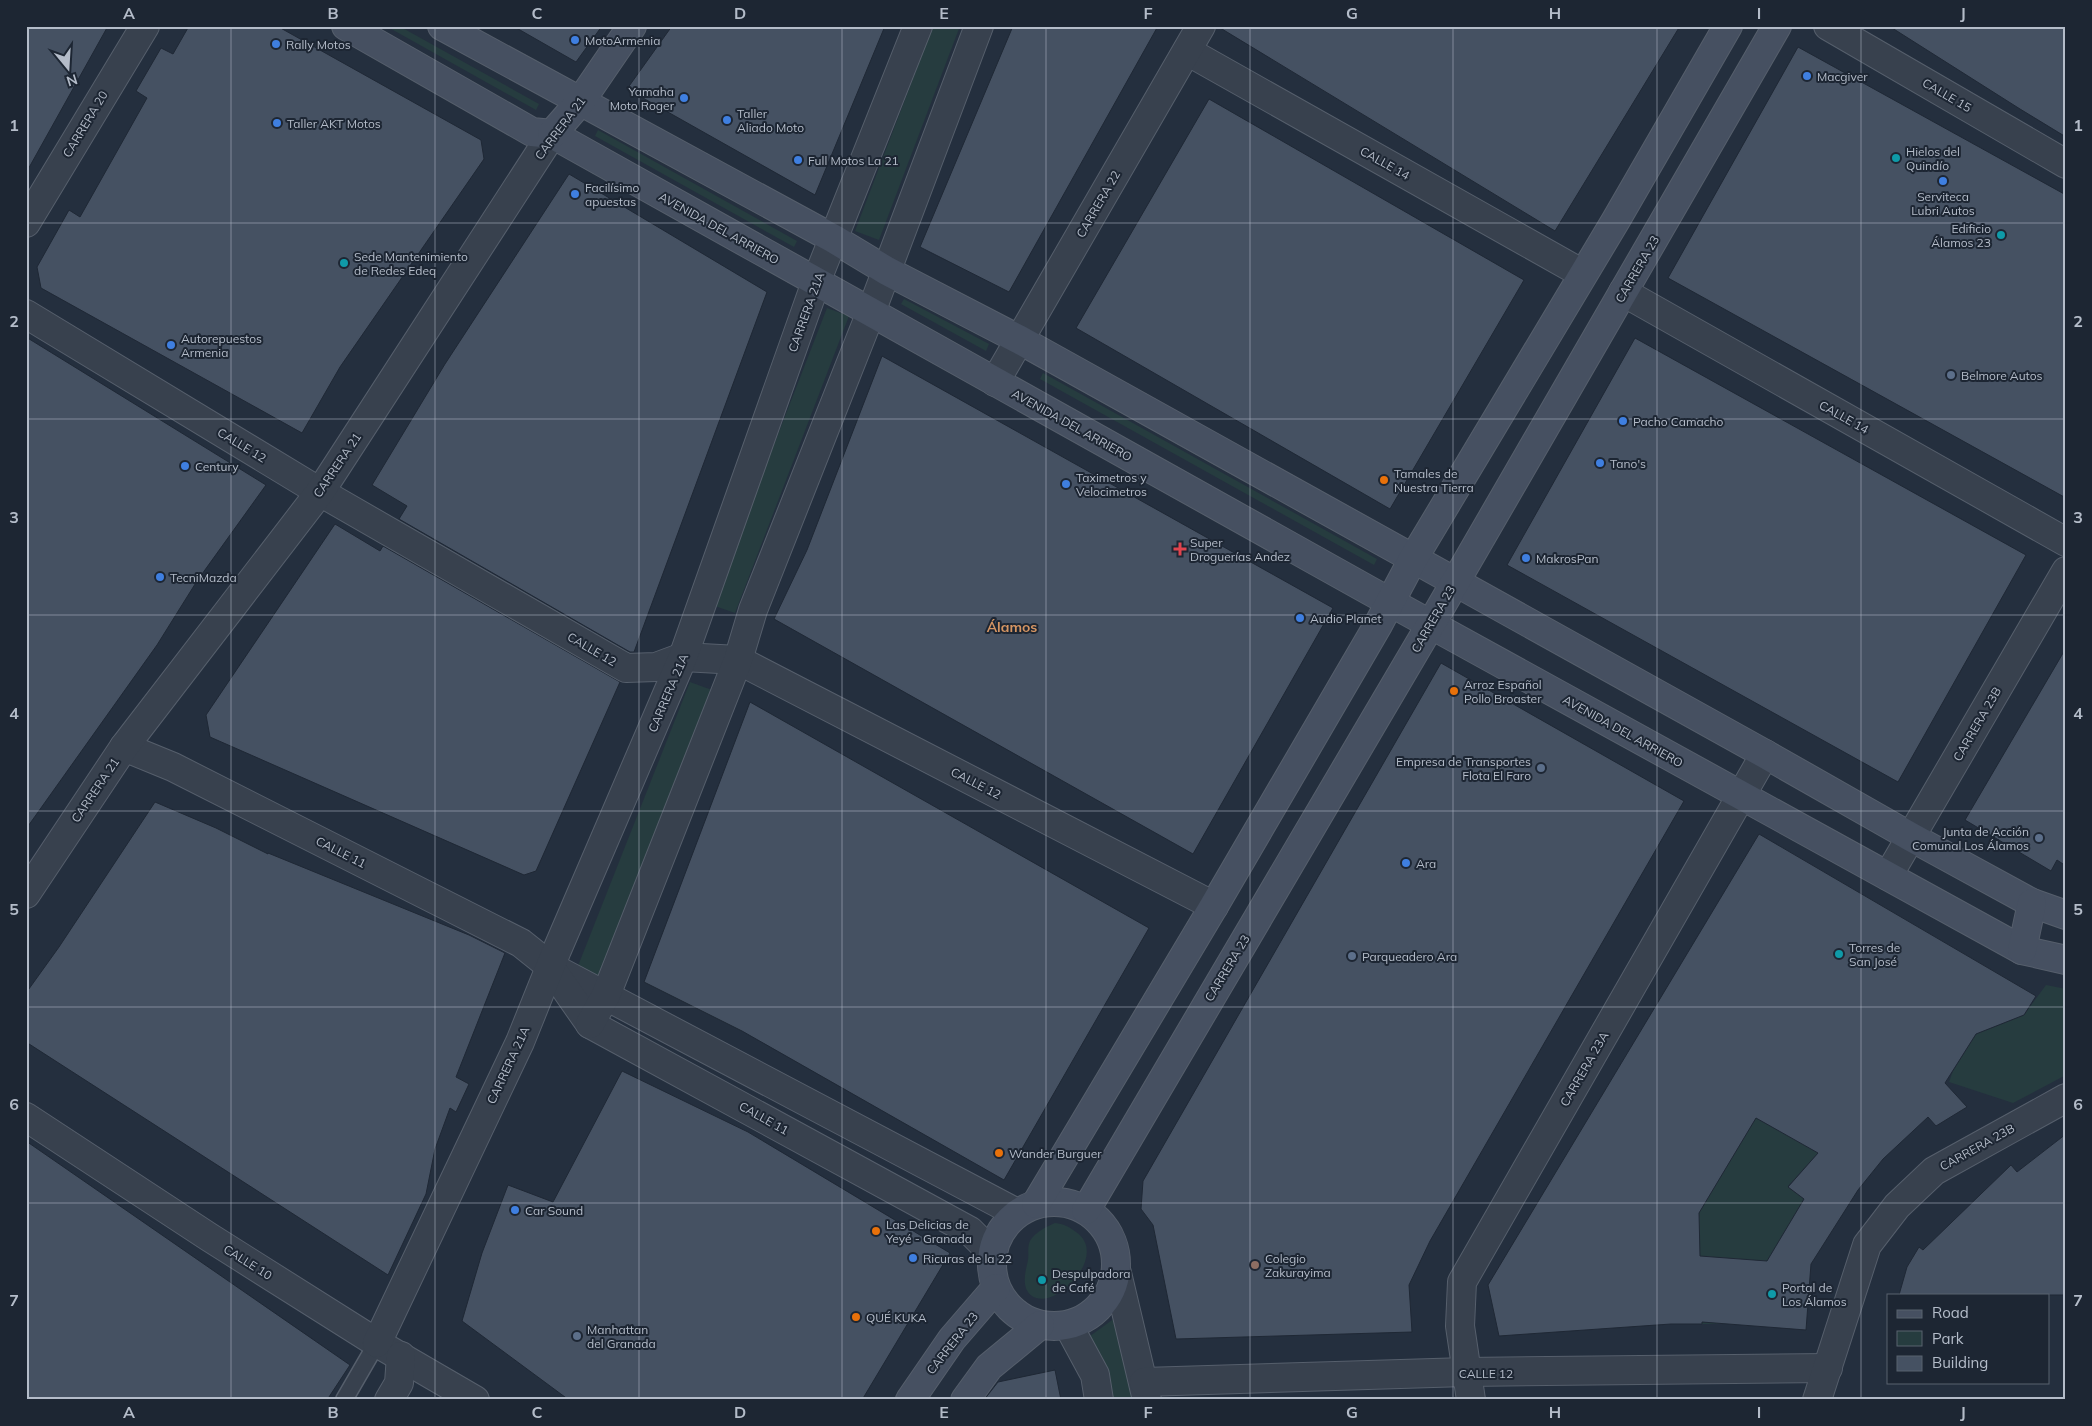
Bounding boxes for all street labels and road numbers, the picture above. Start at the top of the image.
street label: CALLE 15 [1920,75,1974,115]
street label: CARRERA 20 [59,88,111,160]
street label: CARRERA 21 [531,94,589,162]
street label: CALLE 14 [1358,143,1412,183]
street label: CARRERA 22 [1073,168,1123,240]
street label: AVENIDA DEL ARRIERO [656,189,782,267]
street label: CARRERA 23 [1612,233,1662,305]
street label: CARRERA 21A [785,270,827,354]
street label: AVENIDA DEL ARRIERO [1009,386,1135,464]
street label: CALLE 14 [1817,397,1871,437]
street label: CALLE 12 [215,425,269,465]
street label: CARRERA 21 [310,430,364,500]
street label: CARRERA 23 [1408,583,1458,655]
street label: CALLE 12 [565,629,619,669]
street label: CARRERA 21A [645,651,691,735]
street label: CARRERA 23B [1950,684,2004,764]
street label: AVENIDA DEL ARRIERO [1560,692,1686,770]
street label: CARRERA 21 [68,755,122,825]
street label: CALLE 12 [948,764,1004,802]
street label: CALLE 11 [313,833,369,871]
street label: CARRERA 23 [1201,932,1253,1004]
street label: CARRERA 21A [483,1024,533,1106]
street label: CARRERA 23A [1557,1029,1612,1109]
street label: CALLE 11 [737,1098,791,1138]
street label: CARRERA 23B [1937,1120,2017,1174]
street label: CALLE 10 [221,1241,275,1283]
street label: CARRERA 23 [923,1309,981,1377]
street label: CALLE 12 [1459,1366,1513,1381]

